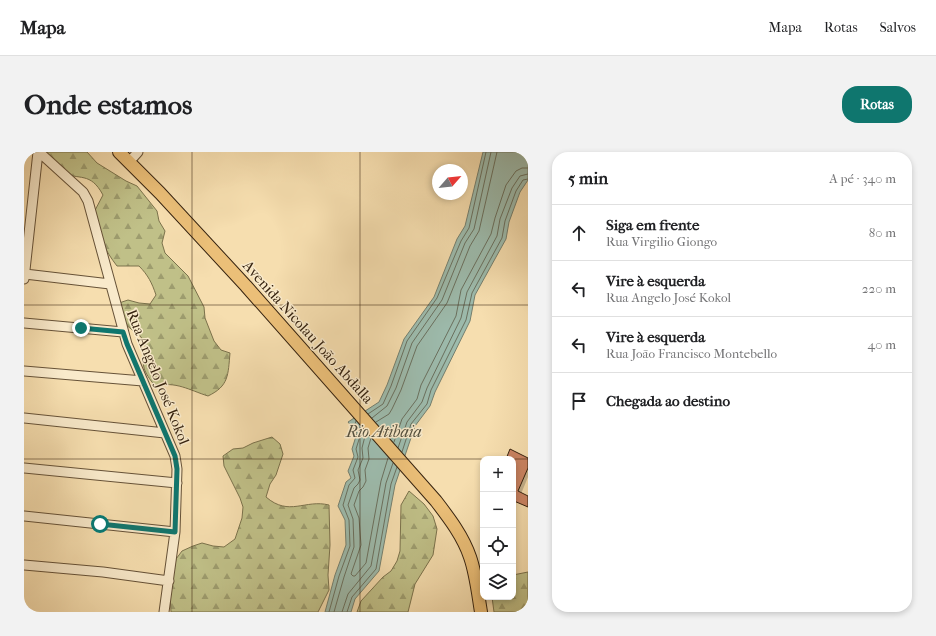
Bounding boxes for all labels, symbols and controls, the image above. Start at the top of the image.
text: Mapa [20,17,65,39]
text: Mapa [769,19,802,36]
text: Rotas [824,19,858,36]
text: Salvos [880,19,916,36]
button: Rotas [842,86,912,123]
text: Onde estamos [24,88,192,121]
north arrow [432,164,468,200]
text: 5 min [568,168,608,188]
text: A pé · 340 m [829,171,896,186]
text: Siga em frente [606,216,699,234]
icon: ahead [568,222,590,244]
text: 80 m [869,225,896,240]
text: Rua Virgilio Giongo [606,234,717,249]
street label: Avenida Nicolau João Abdalla [238,256,378,408]
text: Vire à esquerda [606,272,705,290]
icon: left [568,278,590,300]
text: 220 m [862,281,896,296]
text: Rua Angelo José Kokol [606,290,731,305]
street label: Rua Angelo José Kokol [123,307,193,447]
route end [72,319,90,337]
text: Vire à esquerda [606,328,705,346]
icon: left [568,334,590,356]
text: 40 m [868,337,896,352]
text: Rua João Francisco Montebello [606,346,777,361]
icon: arrive [568,390,590,412]
text: Chegada ao destino [606,392,730,410]
water label: Rio Atibaia [345,422,422,441]
map controls [480,456,516,600]
button: + [480,456,516,492]
button: − [480,492,516,528]
route start [91,515,109,533]
button: locate [480,528,516,564]
button: layers [480,564,516,600]

